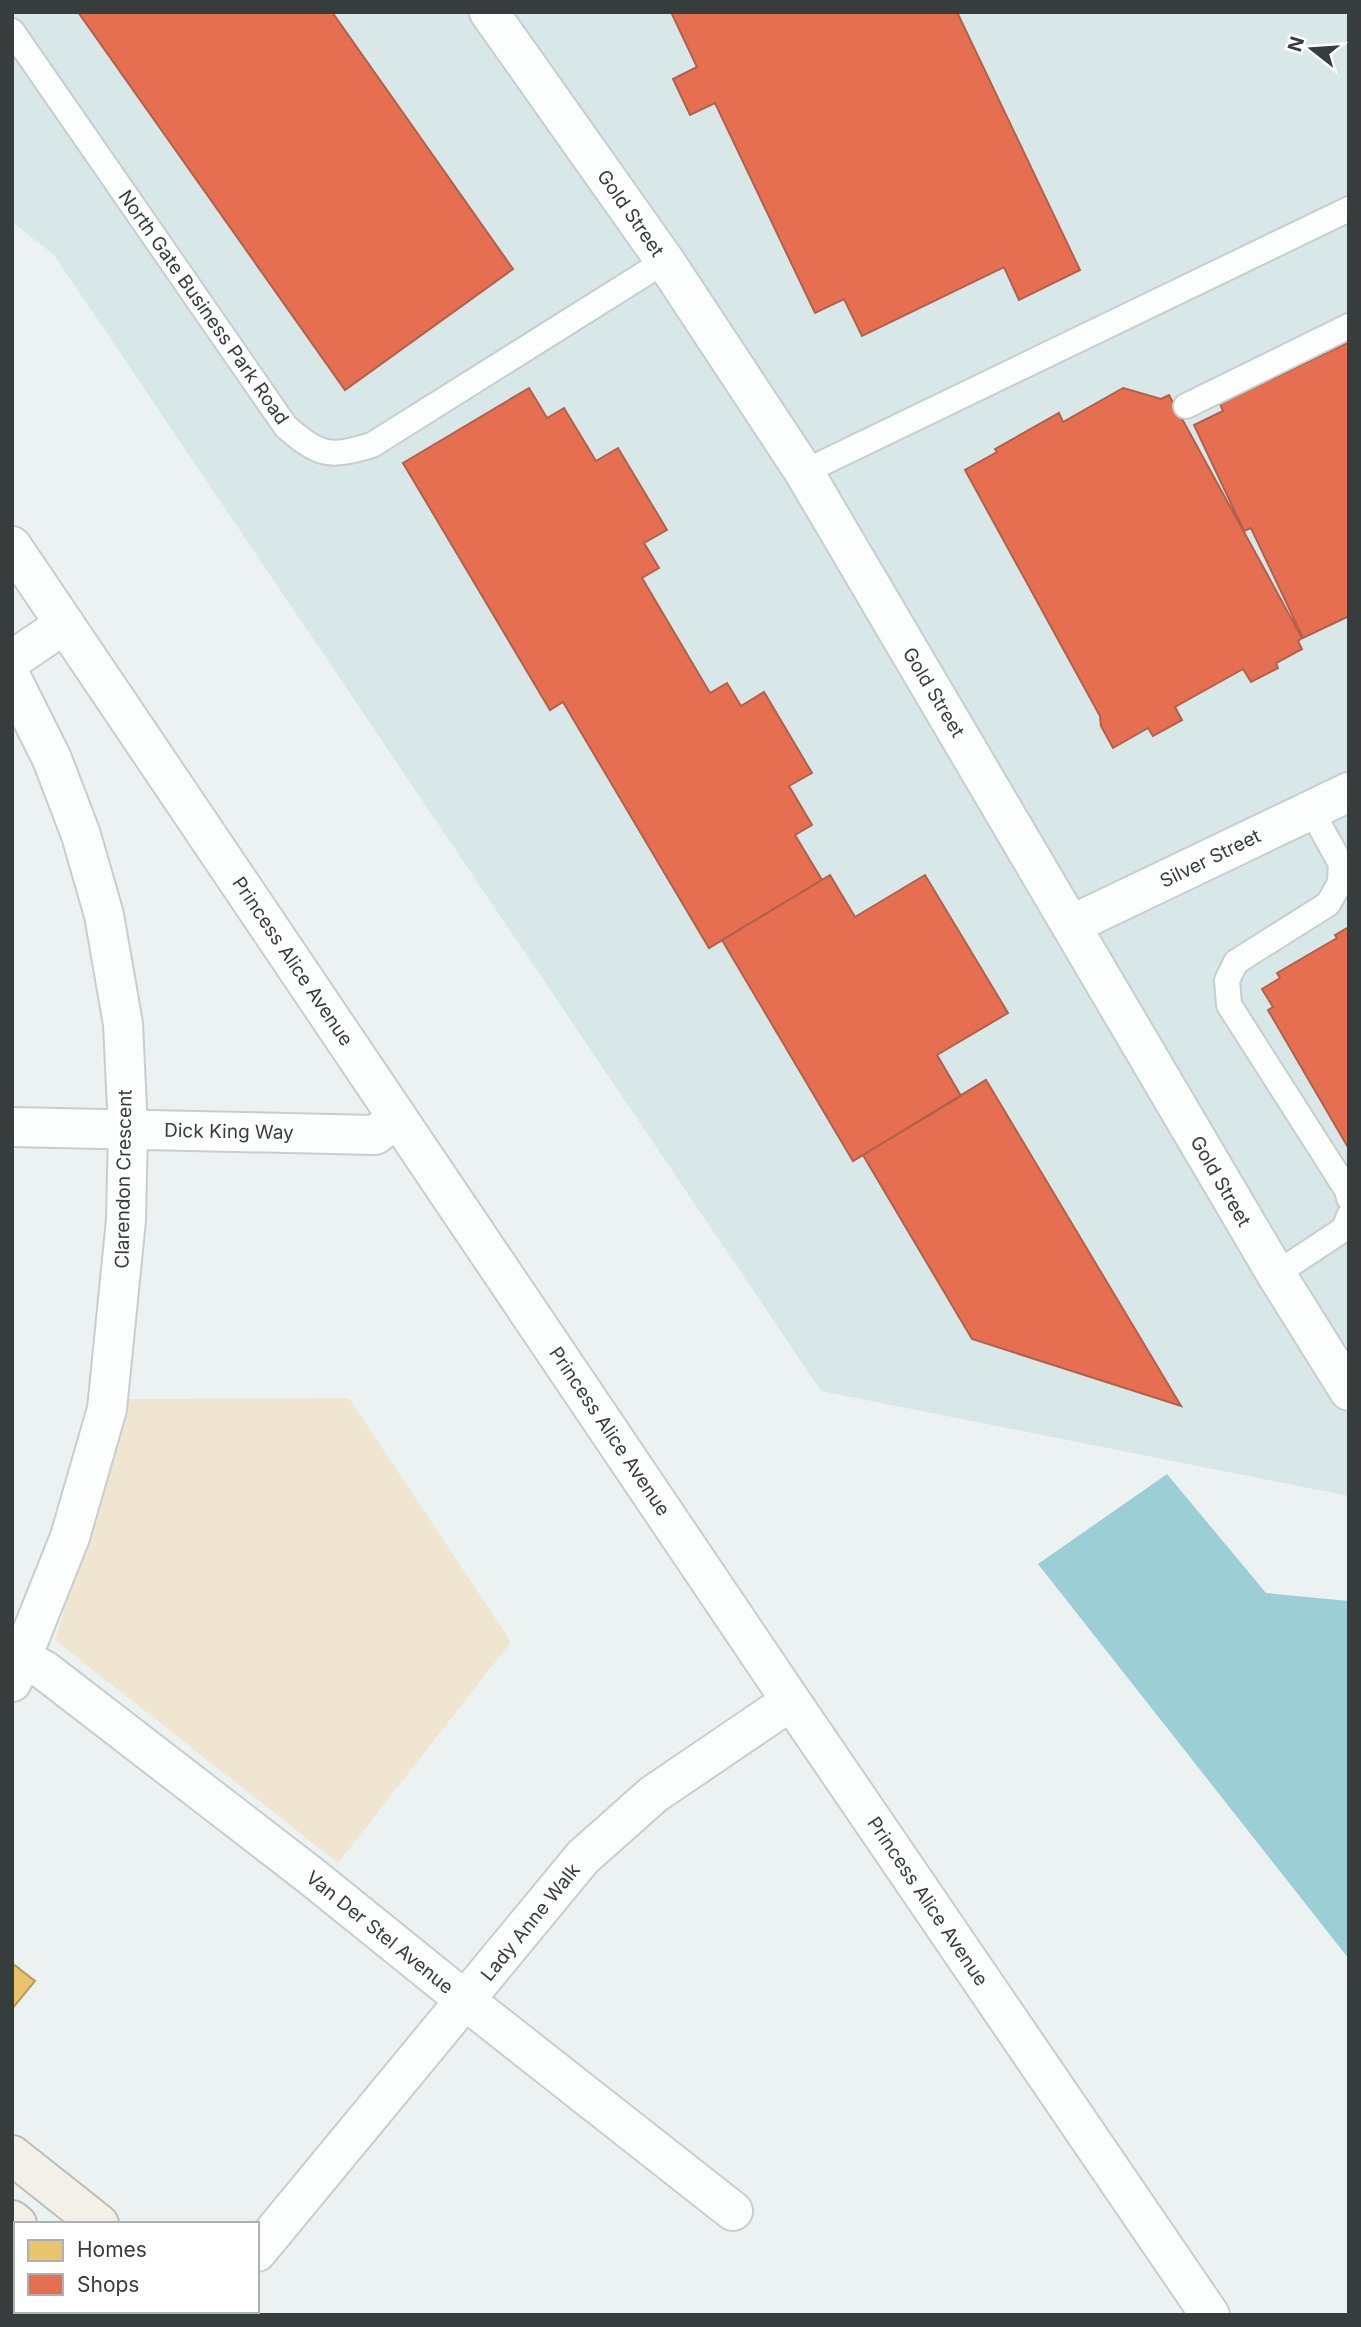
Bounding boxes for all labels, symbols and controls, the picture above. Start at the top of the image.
north arrow [1277,14,1347,84]
text: N [1283,34,1309,54]
street label: Gold Street [592,165,669,261]
street label: North Gate Business Park Road [114,186,294,429]
street label: Gold Street [898,643,969,741]
street label: Silver Street [1156,824,1264,893]
street label: Princess Alice Avenue [227,872,358,1050]
street label: Clarendon Crescent [110,1089,137,1269]
street label: Dick King Way [164,1119,294,1144]
street label: Gold Street [1185,1132,1256,1231]
street label: Princess Alice Avenue [544,1342,675,1520]
street label: Princess Alice Avenue [862,1812,993,1990]
street label: Lady Anne Walk [476,1858,585,1986]
street label: Van Der Stel Avenue [301,1866,458,1999]
legend [14,2222,259,2313]
text: Homes [77,2237,147,2262]
text: Shops [77,2272,139,2297]

